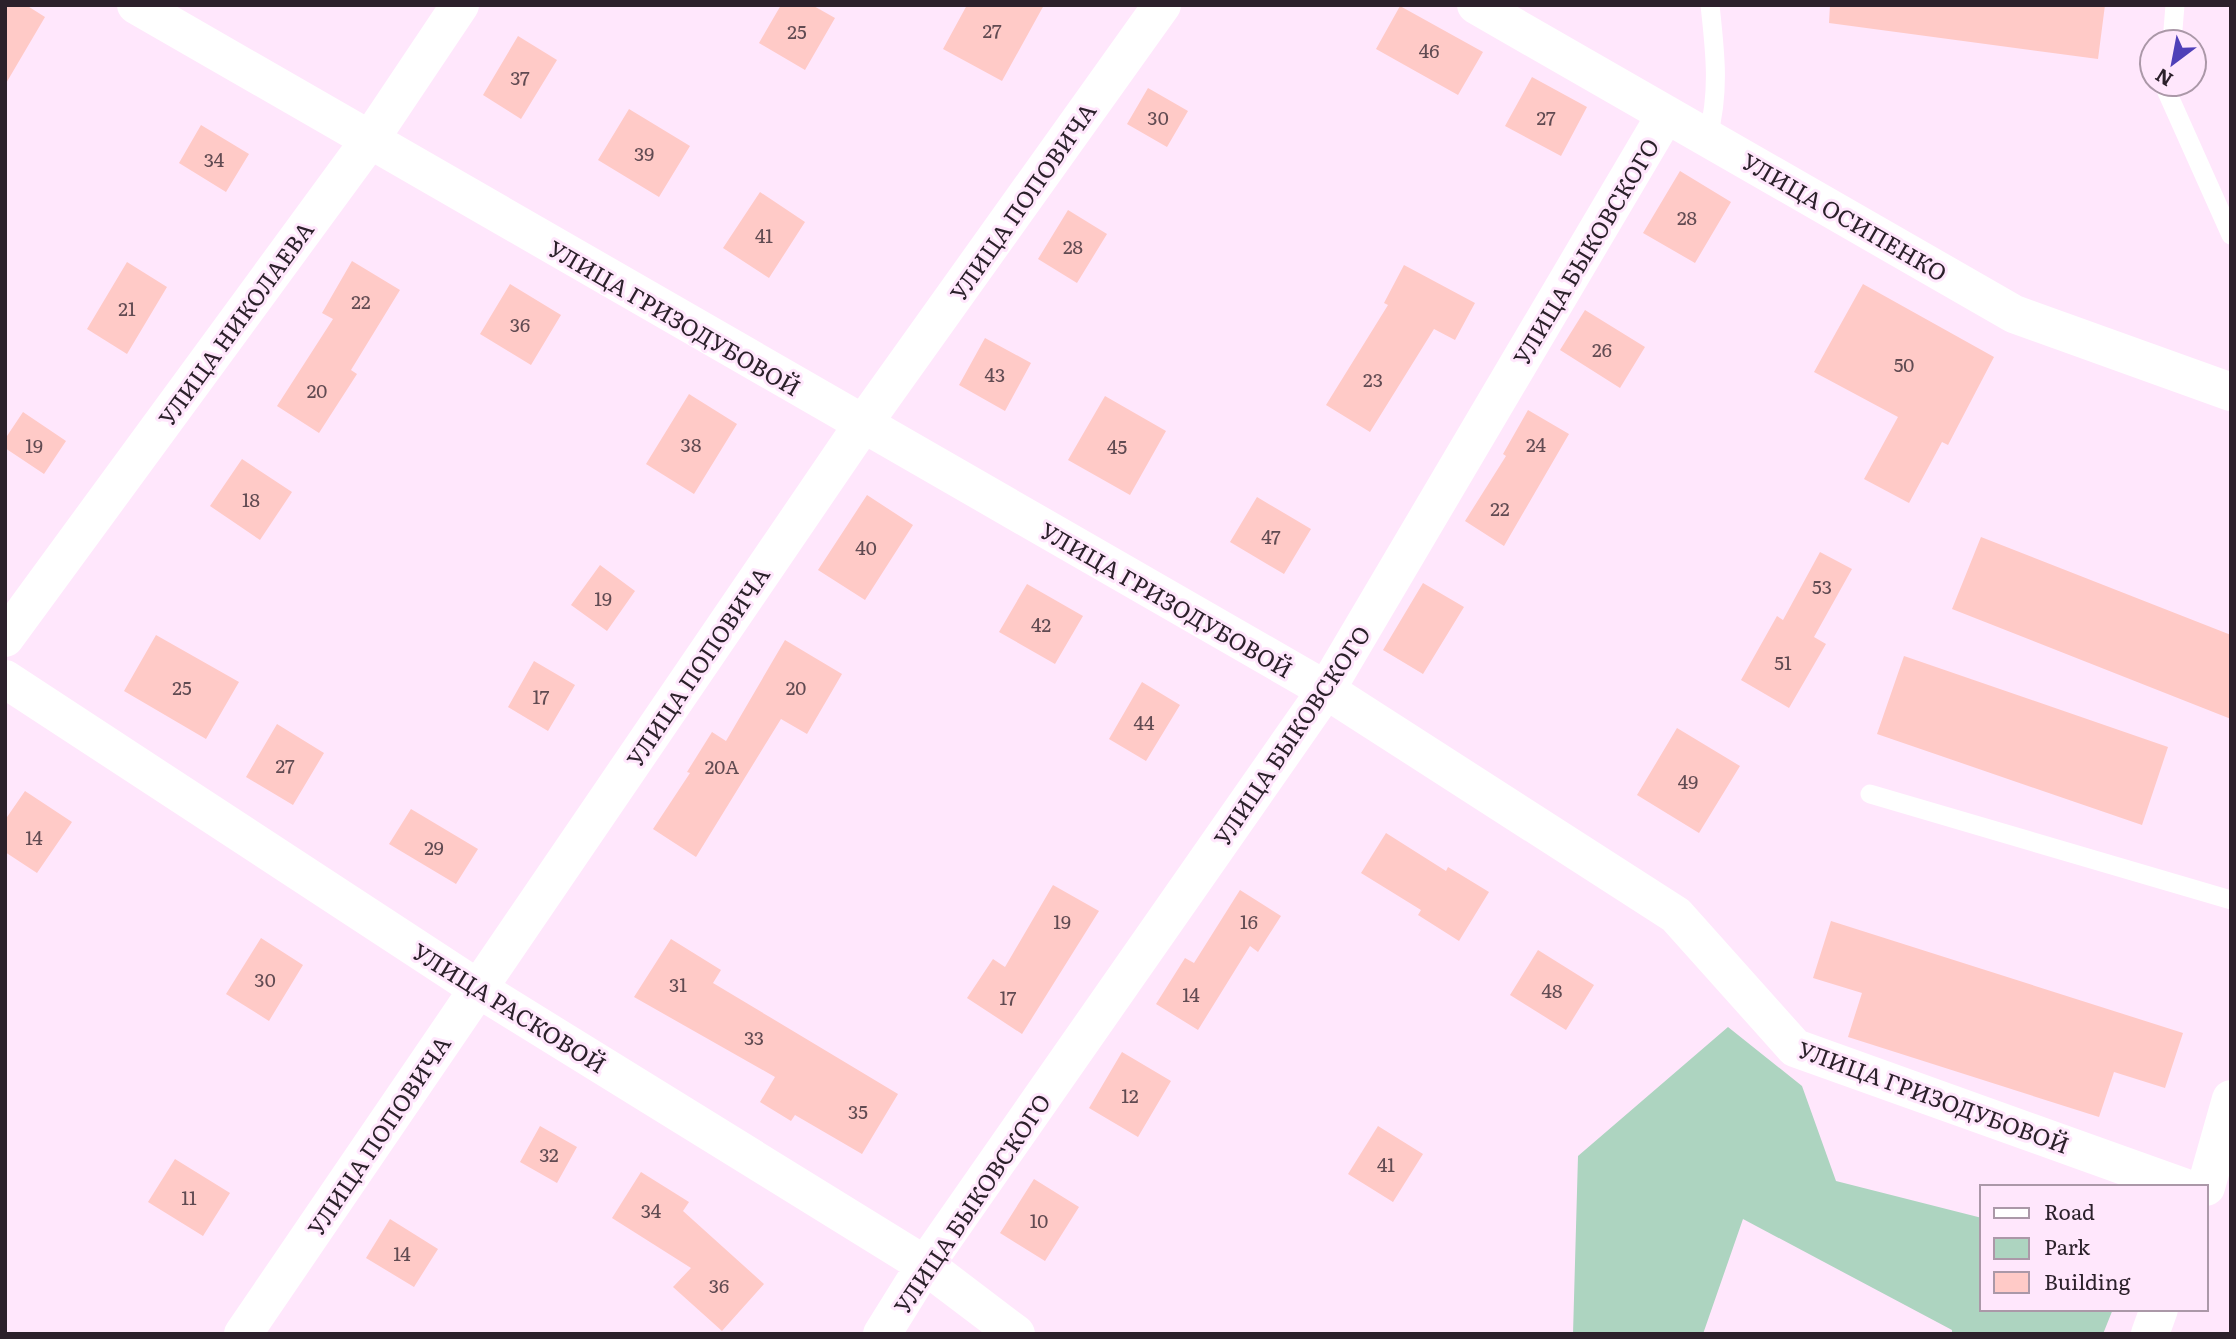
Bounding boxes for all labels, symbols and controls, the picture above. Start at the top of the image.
house number: 27 [982,16,1002,44]
house number: 25 [787,17,807,45]
north arrow [2138,28,2208,98]
house number: 46 [1419,36,1439,64]
text: N [2149,62,2178,94]
house number: 37 [510,63,530,91]
street label: УЛИЦА ПОПОВИЧА [941,95,1103,307]
house number: 30 [1147,103,1169,131]
house number: 27 [1536,103,1556,131]
street label: УЛИЦА БЫКОВСКОГО [1504,131,1666,371]
house number: 39 [634,139,654,167]
street label: УЛИЦА ОСИПЕНКО [1736,143,1954,289]
house number: 34 [204,145,225,173]
house number: 28 [1677,203,1697,231]
street label: УЛИЦА НИКОЛАЕВА [149,214,321,432]
house number: 41 [755,221,773,249]
street label: УЛИЦА ГРИЗОДУБОВОЙ [542,231,808,403]
house number: 28 [1063,232,1083,260]
house number: 22 [351,287,371,315]
house number: 21 [118,294,136,322]
house number: 36 [510,310,530,338]
house number: 26 [1592,335,1612,363]
house number: 50 [1894,350,1914,378]
house number: 43 [985,360,1005,388]
house number: 23 [1363,365,1383,393]
house number: 20 [307,376,327,404]
house number: 38 [681,430,701,458]
house number: 24 [1526,430,1547,458]
house number: 19 [25,431,43,459]
house number: 45 [1107,432,1127,460]
house number: 18 [242,485,260,513]
house number: 22 [1490,494,1510,522]
street label: УЛИЦА ГРИЗОДУБОВОЙ [1034,513,1300,685]
house number: 47 [1261,522,1281,550]
house number: 40 [855,533,877,561]
street label: УЛИЦА ПОПОВИЧА [617,559,777,773]
house number: 53 [1812,572,1832,600]
house number: 19 [594,584,612,612]
house number: 42 [1031,610,1051,638]
street label: УЛИЦА БЫКОВСКОГО [1204,618,1378,852]
house number: 51 [1774,648,1792,676]
house number: 25 [172,673,192,701]
house number: 20 [786,673,806,701]
house number: 17 [533,682,550,710]
house number: 44 [1134,708,1155,736]
house number: 27 [275,751,295,779]
house number: 20А [705,752,739,780]
house number: 49 [1678,767,1698,795]
house number: 14 [25,823,43,851]
house number: 29 [424,833,444,861]
house number: 19 [1053,907,1071,935]
house number: 16 [1240,907,1258,935]
street label: УЛИЦА РАСКОВОЙ [407,934,613,1080]
house number: 30 [254,965,276,993]
house number: 31 [669,970,687,998]
house number: 48 [1542,976,1562,1004]
house number: 14 [1182,980,1200,1008]
house number: 17 [1000,983,1017,1011]
house number: 33 [744,1023,764,1051]
street label: УЛИЦА ПОПОВИЧА [298,1028,458,1242]
street label: УЛИЦА ГРИЗОДУБОВОЙ [1794,1031,2074,1161]
house number: 12 [1121,1081,1139,1109]
street label: УЛИЦА БЫКОВСКОГО [884,1086,1058,1320]
house number: 35 [848,1097,868,1125]
house number: 32 [539,1140,559,1168]
house number: 41 [1377,1150,1395,1178]
house number: 11 [181,1183,197,1211]
legend [1980,1185,2208,1311]
text: Road [2044,1195,2095,1226]
house number: 34 [641,1196,662,1224]
house number: 10 [1030,1206,1048,1234]
text: Park [2044,1230,2090,1261]
house number: 14 [393,1239,411,1267]
text: Building [2044,1265,2131,1296]
house number: 36 [709,1271,729,1299]

